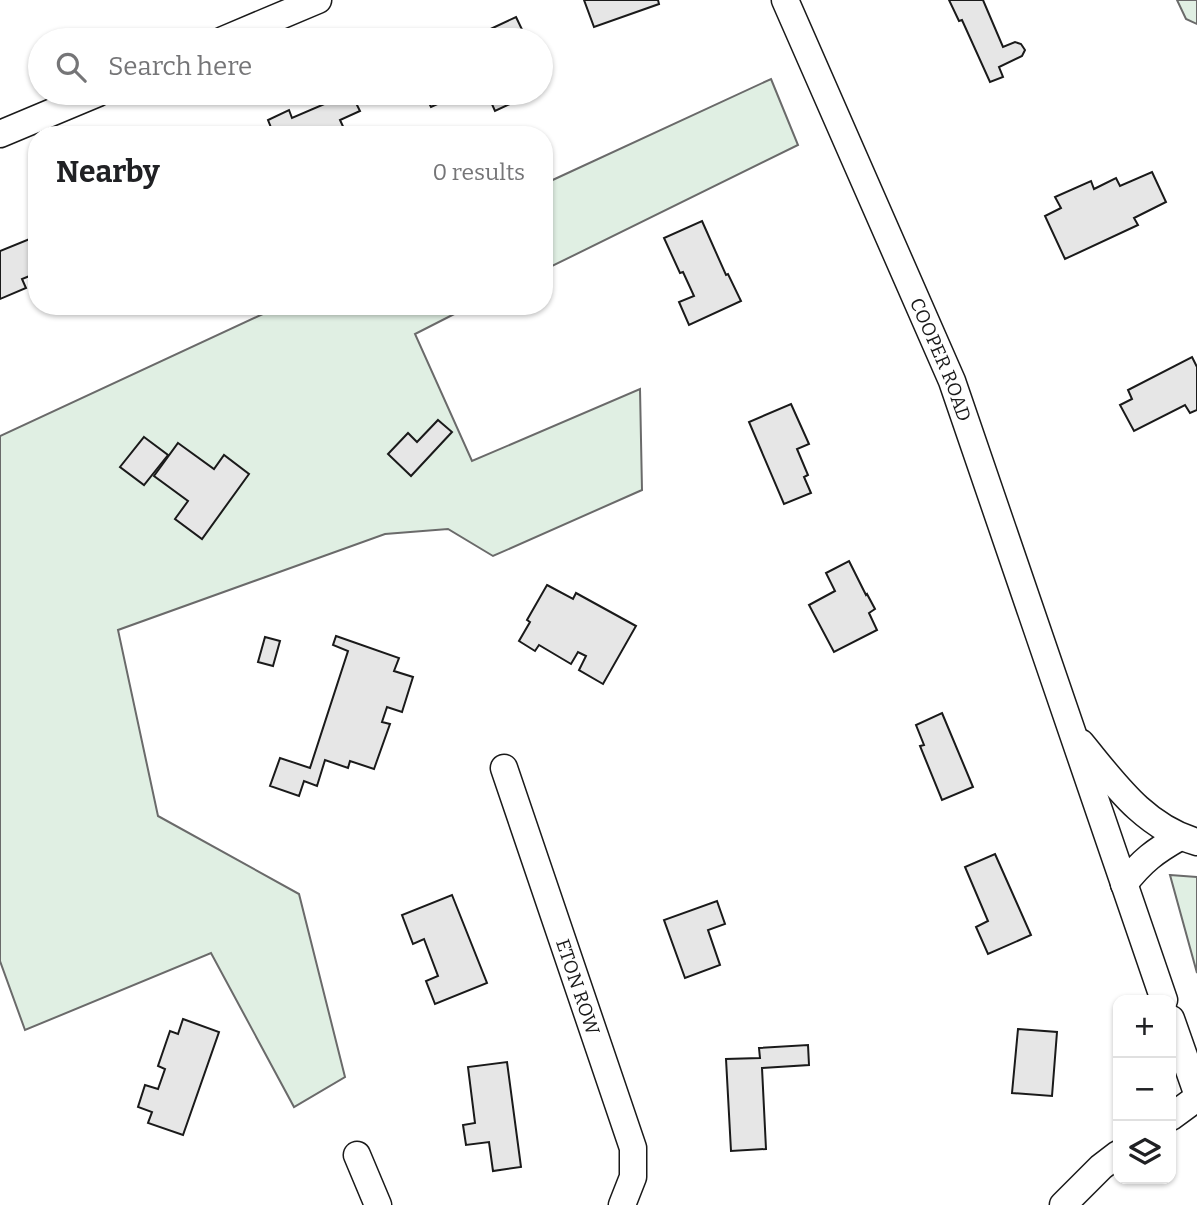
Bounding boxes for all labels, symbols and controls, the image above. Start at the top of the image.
search box [28,28,553,105]
icon: search [52,48,90,86]
text: Search here [108,51,252,82]
text: Nearby [56,154,160,190]
text: 0 results [432,158,525,186]
street label: COOPER ROAD [905,294,976,424]
street label: ETON ROW [551,936,605,1038]
map controls [1113,995,1176,1184]
button: + [1113,995,1176,1058]
button: − [1113,1058,1176,1121]
button: layers [1113,1121,1176,1184]

